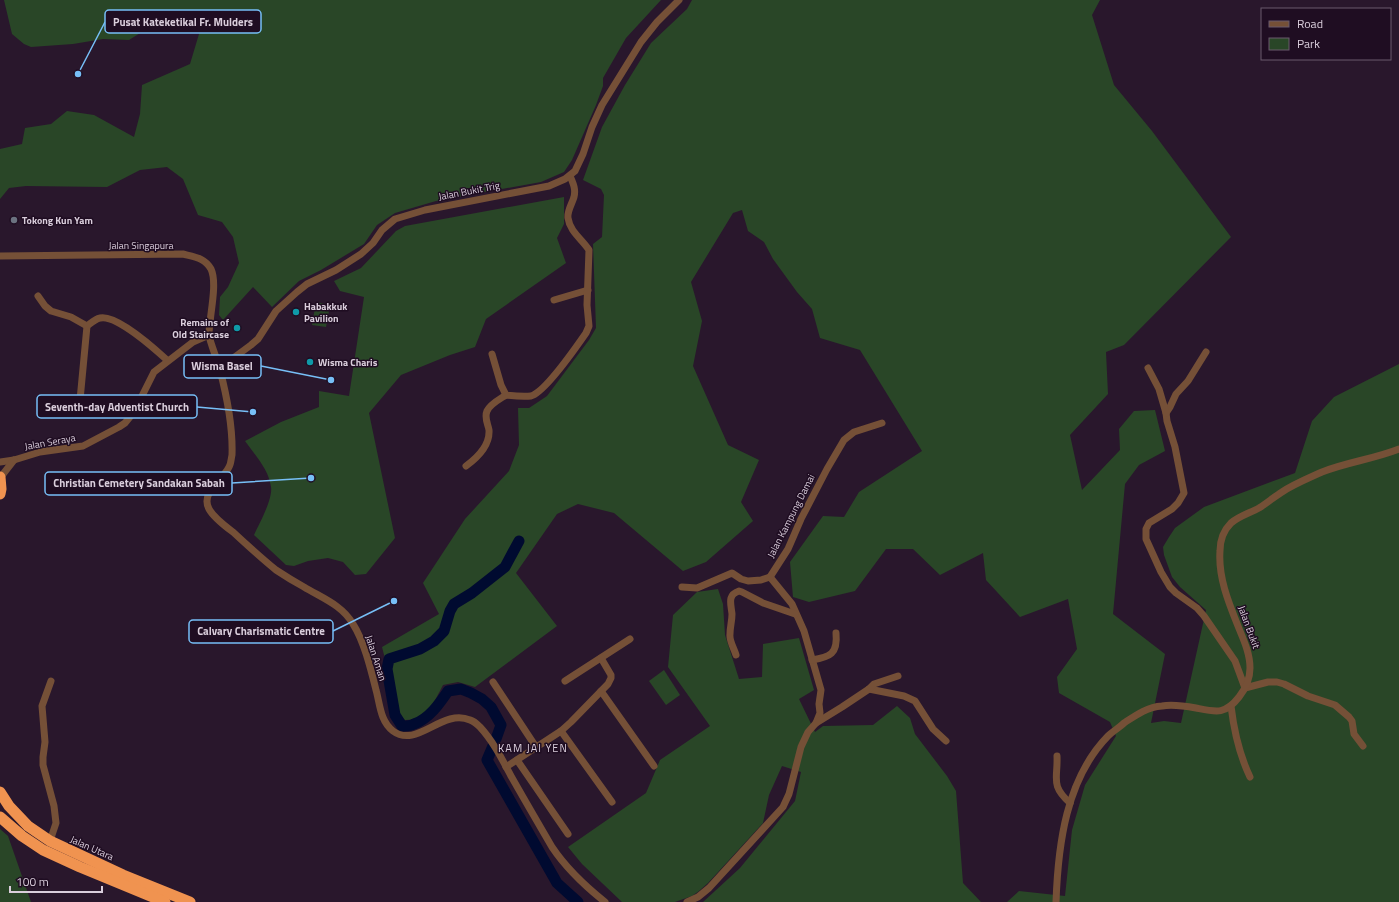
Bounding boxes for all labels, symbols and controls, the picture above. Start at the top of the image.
legend [1261,8,1391,60]
callout: Pusat Kateketikal Fr. Mulders [105,10,261,33]
text: Pusat Kateketikal Fr. Mulders [113,14,253,30]
text: Road [1297,14,1323,33]
text: Park [1297,34,1320,53]
street label: Jalan Bukit Trig [437,178,501,204]
place label: Tokong Kun Yam [22,213,93,228]
marker: Tokong Kun Yam [9,215,19,225]
street label: Jalan Singapura [109,238,173,253]
place label: Habakkuk Pavilion [304,299,348,326]
marker: Habakkuk Pavilion [291,307,301,317]
place label: Remains of Old Staircase [172,315,229,342]
marker: Remains of Old Staircase [232,323,242,333]
callout: Wisma Basel [184,355,261,378]
place label: Wisma Charis [318,355,378,370]
marker: Wisma Charis [305,357,315,367]
text: Wisma Basel [191,358,253,374]
callout: Seventh-day Adventist Church [37,395,197,418]
text: Seventh-day Adventist Church [45,399,189,415]
street label: Jalan Seraya [23,430,77,454]
callout: Christian Cemetery Sandakan Sabah [45,472,232,495]
street label: Jalan Kampung Damai [763,472,819,560]
text: Christian Cemetery Sandakan Sabah [53,475,225,491]
street label: Jalan Bukit [1234,603,1264,651]
callout: Calvary Charismatic Centre [189,620,333,643]
text: Calvary Charismatic Centre [197,623,325,639]
street label: Jalan Aman [362,633,390,683]
district label: KAM JAI YEN [498,740,568,756]
street label: Jalan Utara [68,832,116,864]
scale bar [10,868,102,894]
text: 100 m [16,872,49,891]

